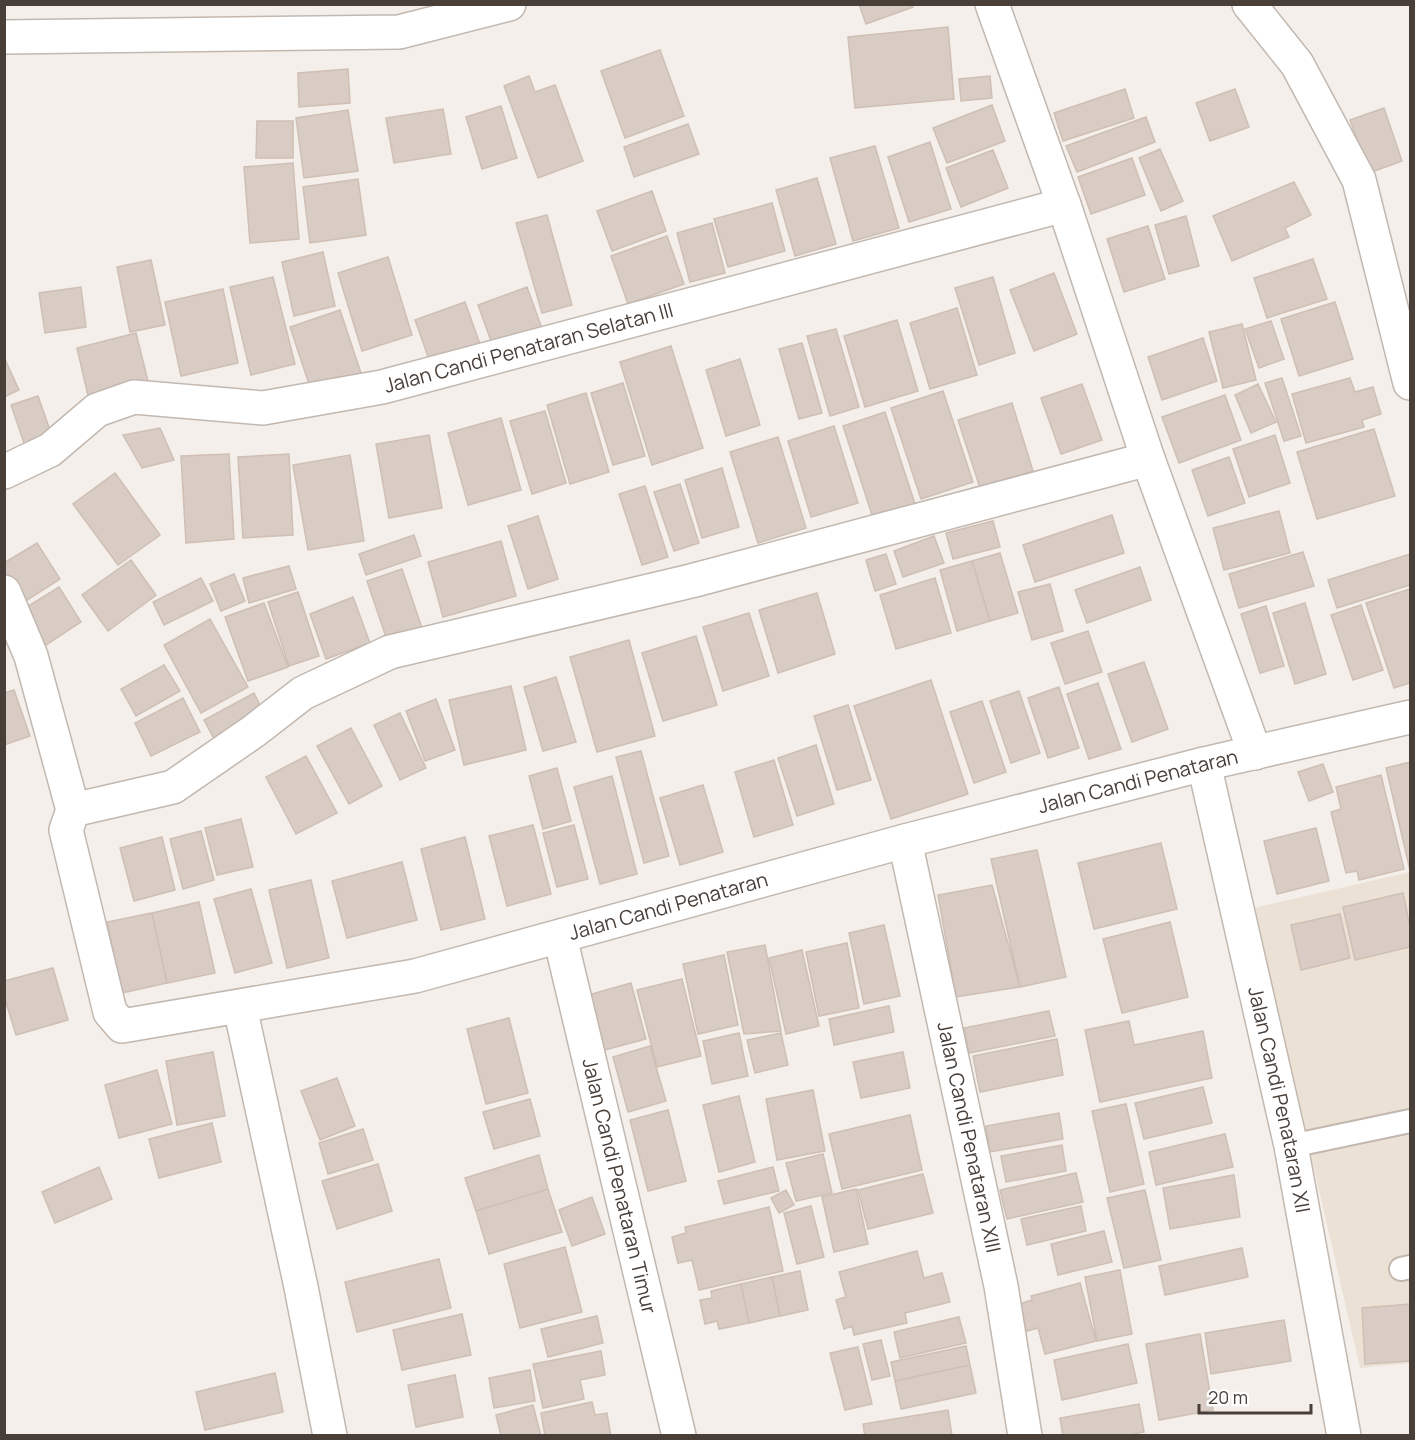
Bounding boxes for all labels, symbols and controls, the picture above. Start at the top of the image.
street label: Jalan Candi Penataran Selatan III [381,296,676,399]
street label: Jalan Candi Penataran [1035,743,1240,819]
street label: Jalan Candi Penataran [566,865,771,946]
street label: Jalan Candi Penataran XII [1242,984,1317,1215]
street label: Jalan Candi Penataran XIII [931,1019,1007,1255]
street label: Jalan Candi Penataran Timur [576,1055,663,1316]
scale bar [1199,1377,1312,1415]
text: 20 m [1208,1385,1248,1409]

